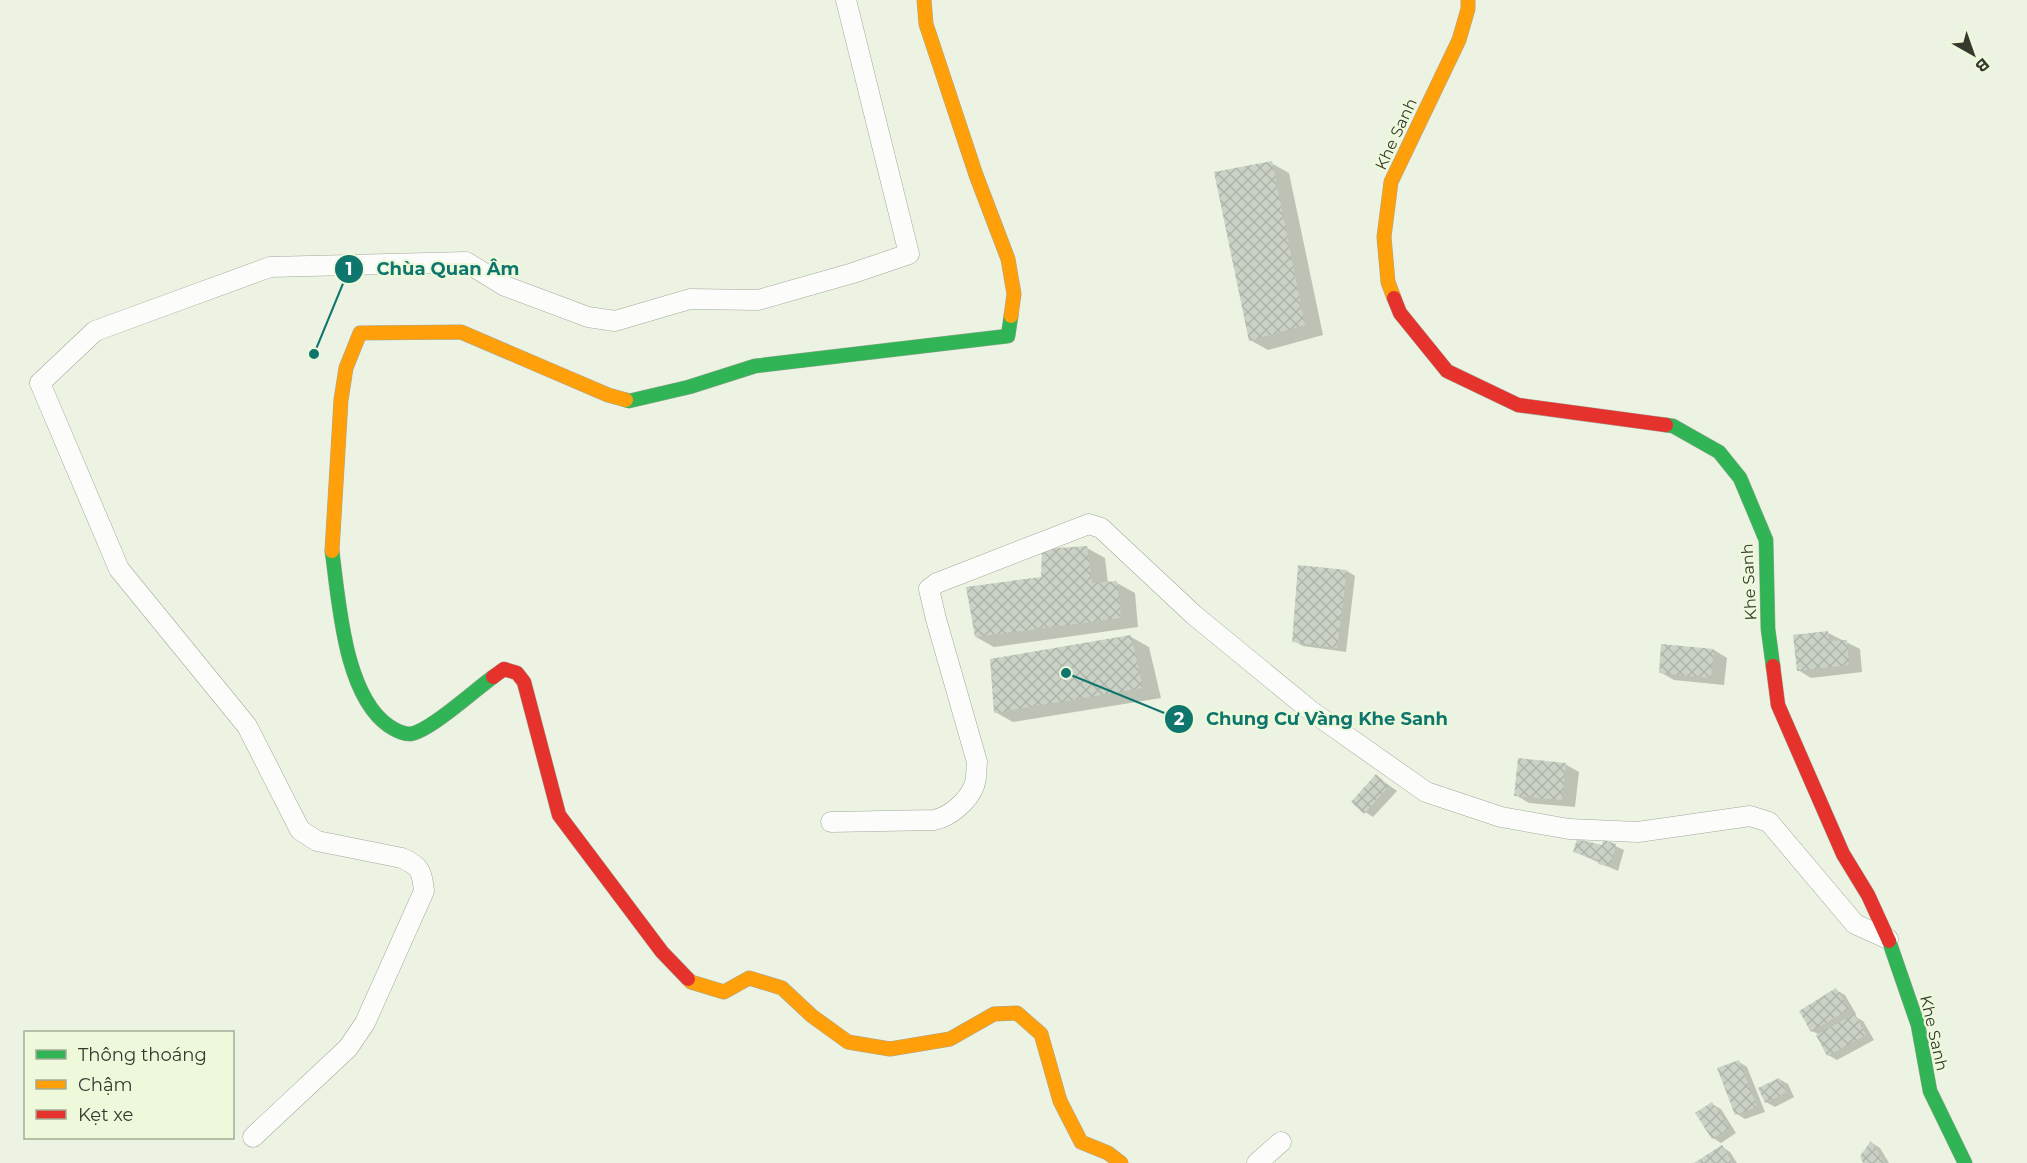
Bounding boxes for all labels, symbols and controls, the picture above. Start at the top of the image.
north arrow [1943,24,2003,84]
text: B [1972,54,1993,76]
street label: Khe Sanh [1371,95,1421,173]
callout: Chùa Quan Âm [334,251,531,287]
text: 1 [345,258,353,280]
text: Chùa Quan Âm [377,258,519,280]
street label: Khe Sanh [1737,543,1761,621]
callout: Chung Cư Vàng Khe Sanh [1164,701,1460,737]
text: 2 [1174,708,1185,730]
text: Chung Cư Vàng Khe Sanh [1206,708,1448,730]
street label: Khe Sanh [1916,993,1952,1073]
legend [24,1031,234,1139]
text: Thông thoáng [78,1044,207,1066]
text: Chậm [78,1074,133,1096]
text: Kẹt xe [78,1104,134,1126]

